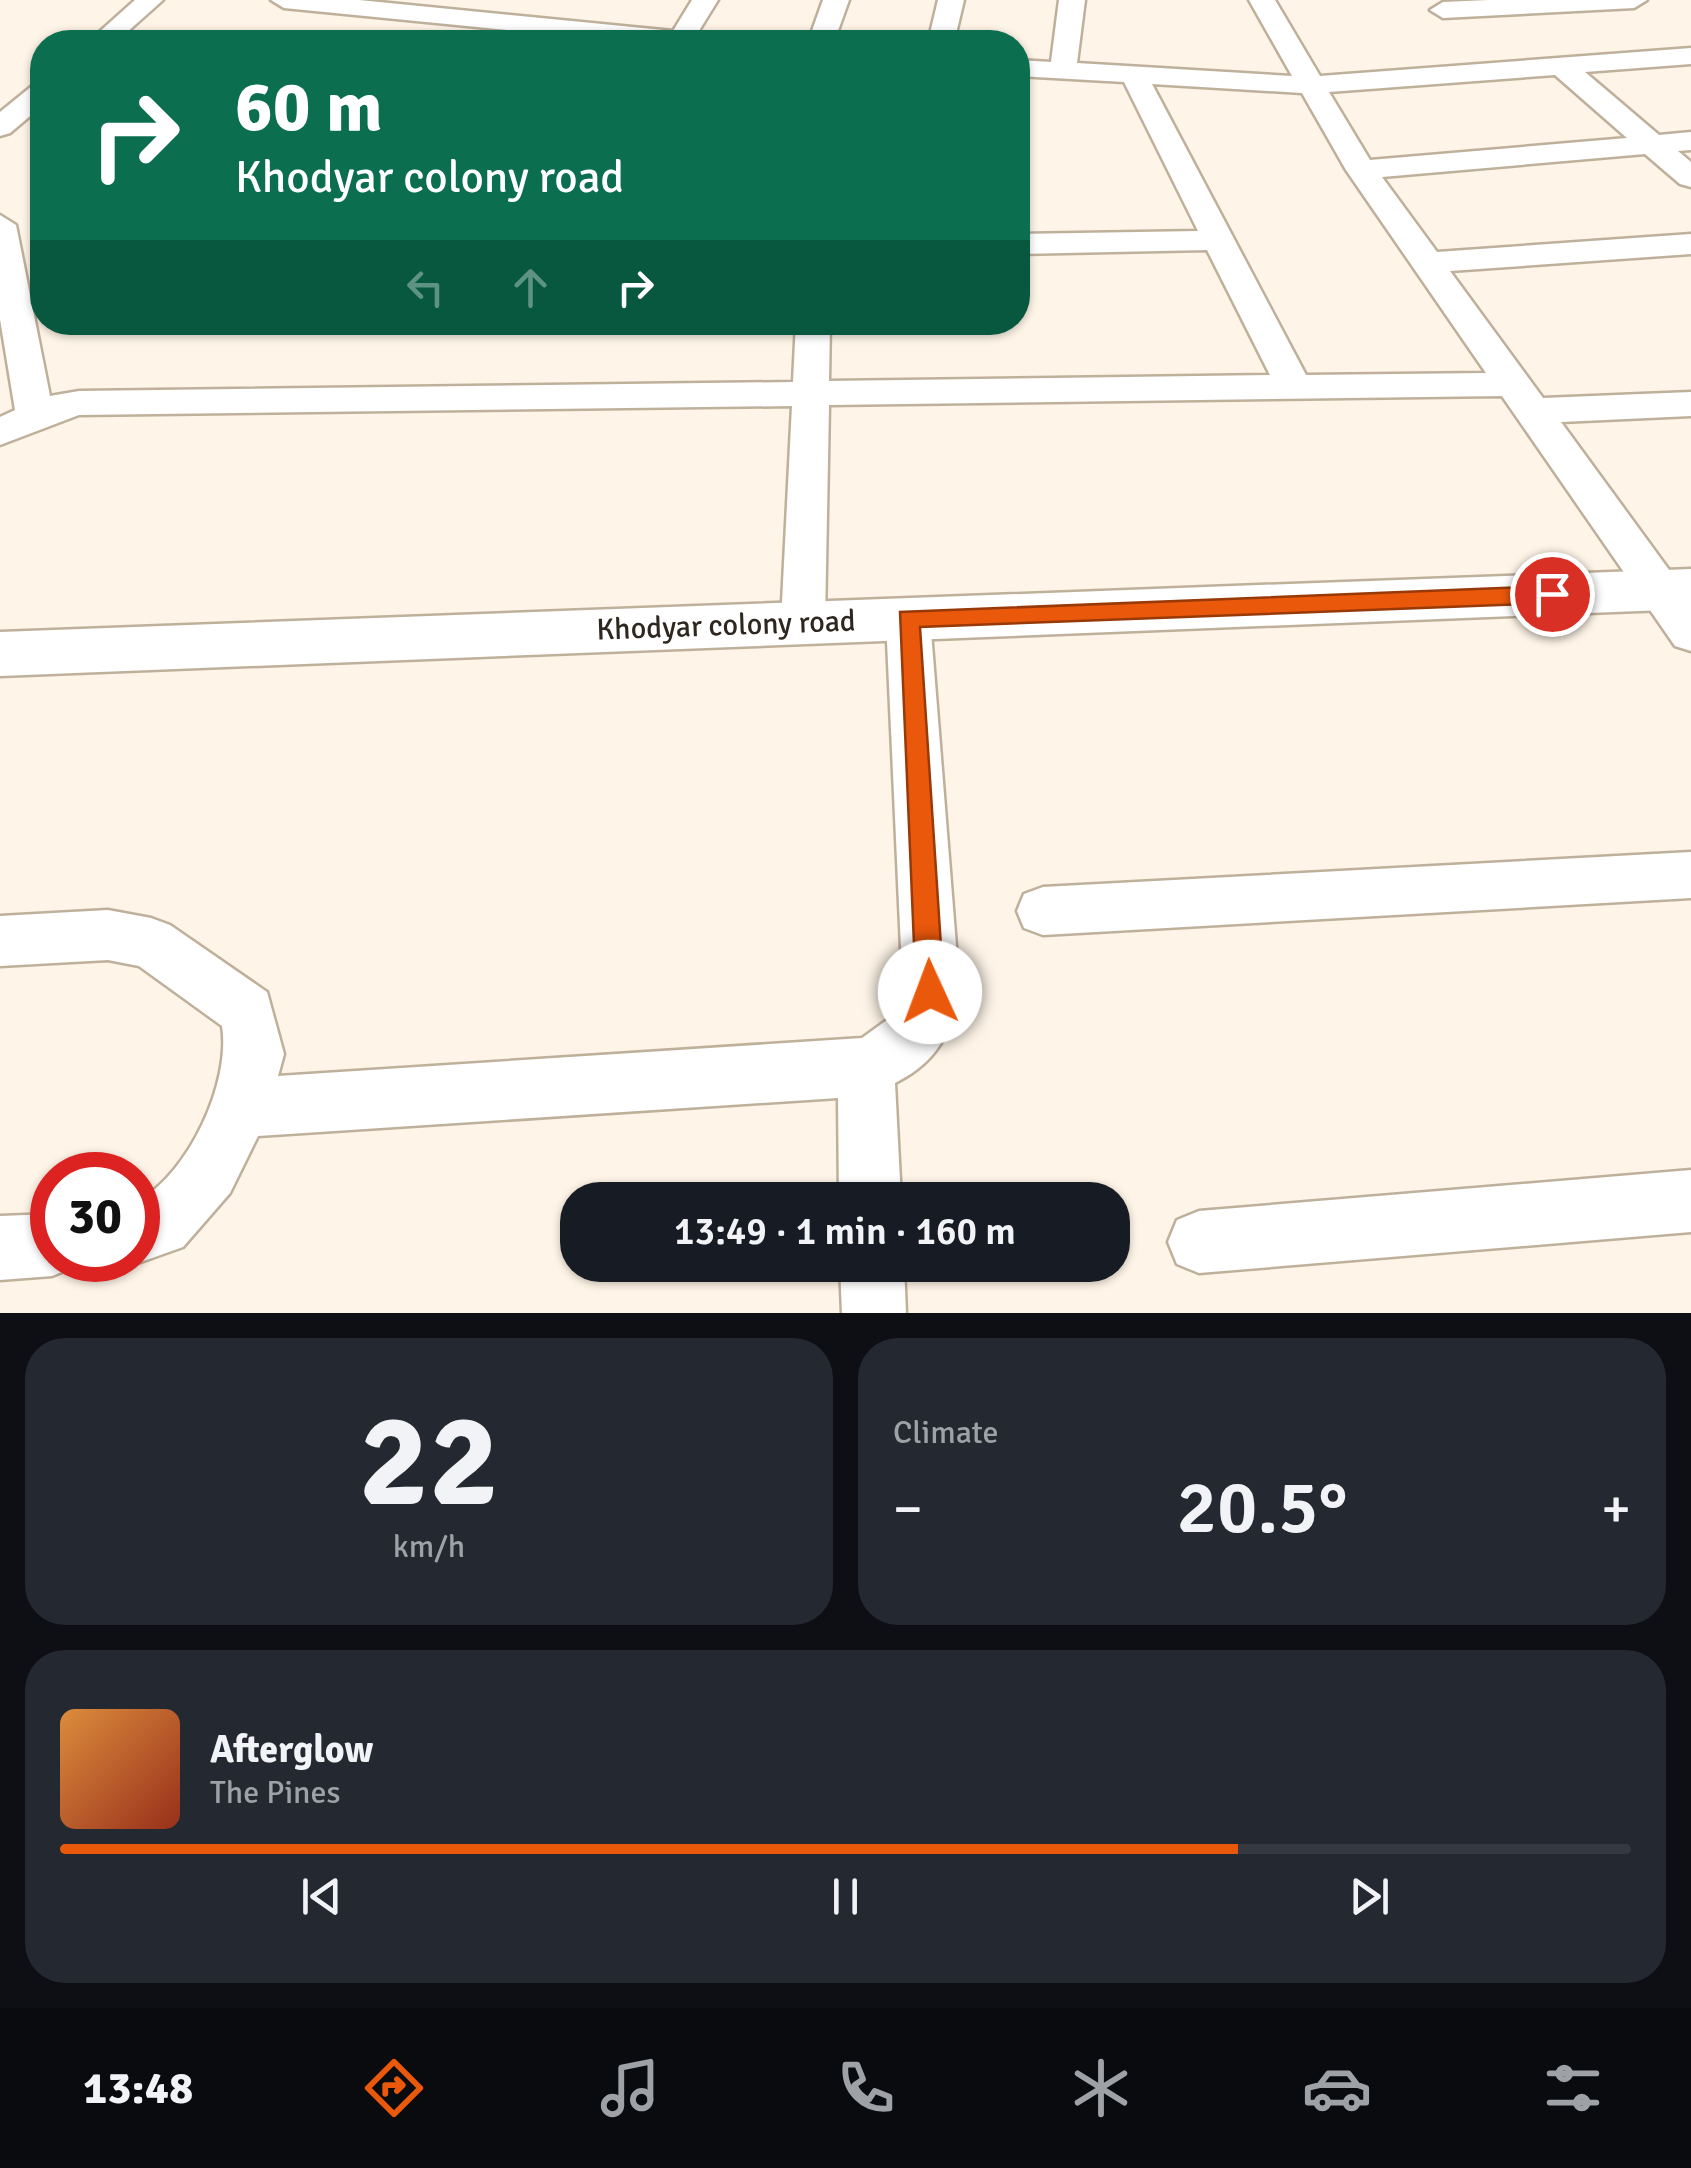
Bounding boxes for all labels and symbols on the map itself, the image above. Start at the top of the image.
pin [1510,552,1595,637]
street label: Khodyar colony road [596,602,856,649]
position arrow [878,940,982,1044]
speed limit sign: 30 [30,1152,160,1282]

